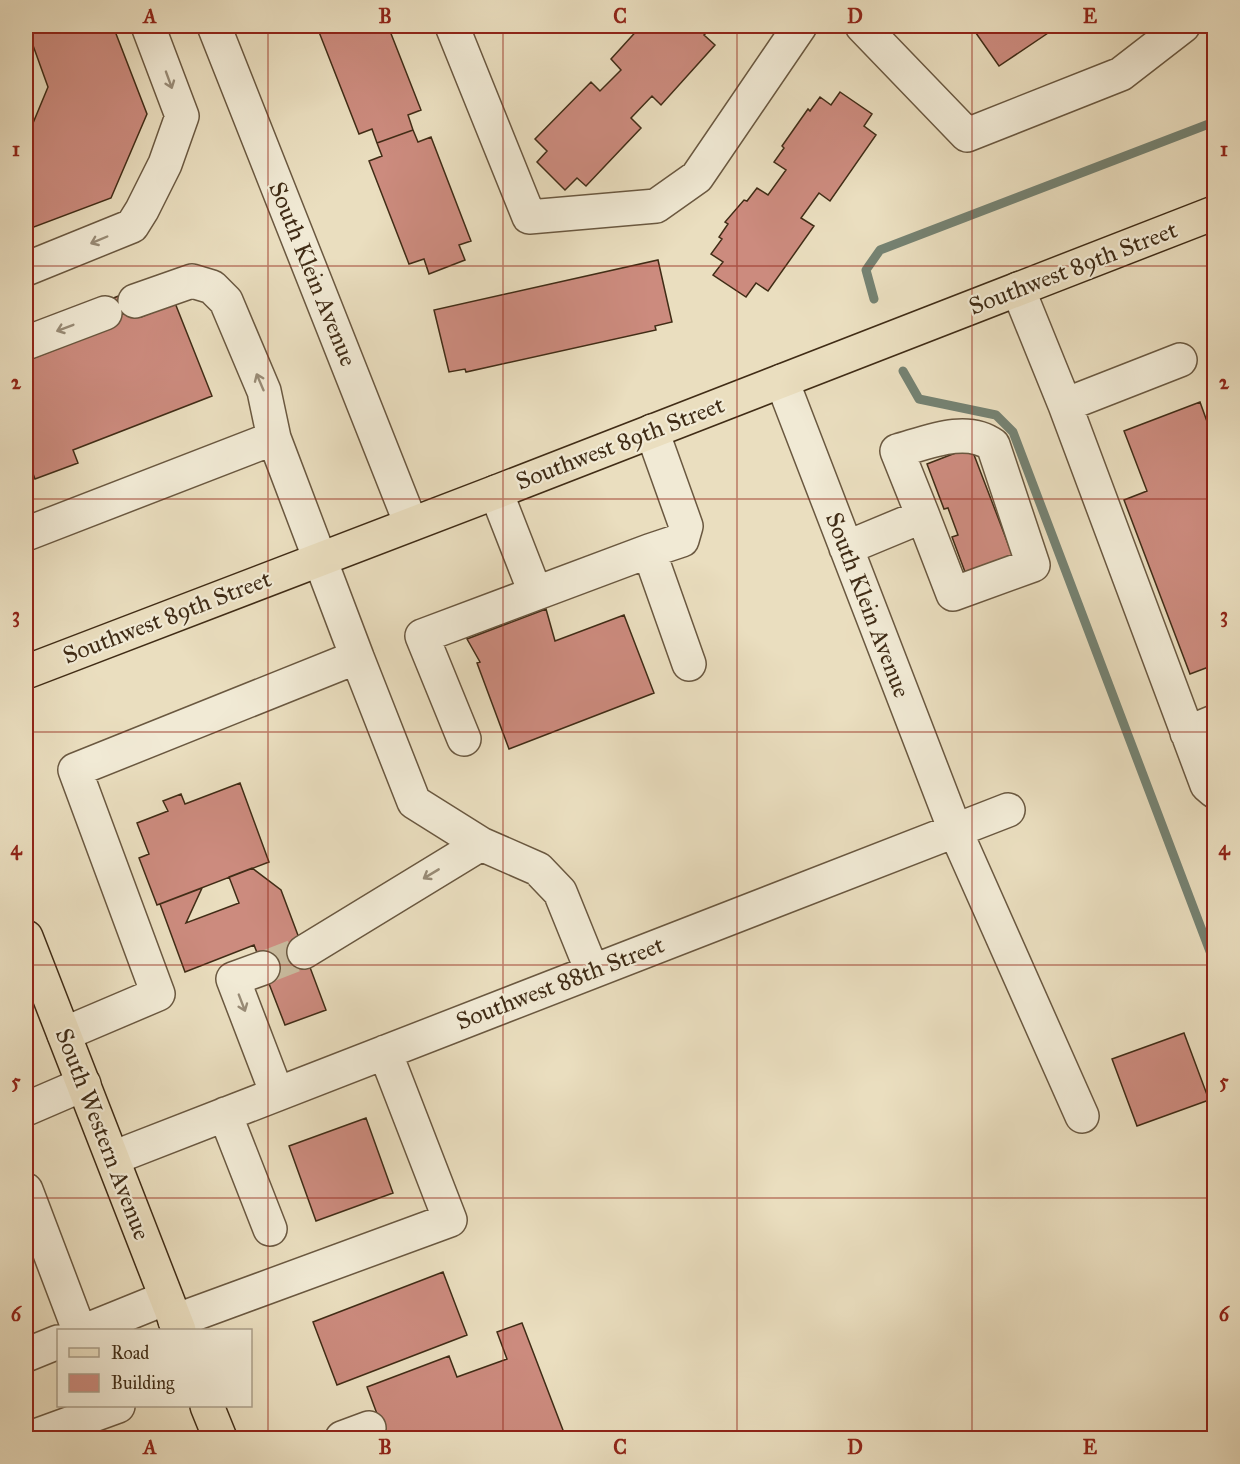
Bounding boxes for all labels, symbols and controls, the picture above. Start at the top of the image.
text: A [141,4,157,28]
text: B [378,4,392,28]
text: C [613,4,627,28]
text: D [847,4,863,28]
text: E [1083,4,1098,28]
one-way arrow [164,70,175,89]
text: 1 [12,137,20,161]
text: 1 [1220,137,1228,161]
street label: South Klein Avenue [262,177,364,371]
street label: Southwest 89th Street [965,214,1182,322]
one-way arrow [91,235,109,246]
one-way arrow [56,323,75,334]
text: 2 [11,370,22,394]
text: 2 [1219,370,1230,394]
one-way arrow [254,373,265,391]
street label: Southwest 89th Street [512,389,729,497]
street label: South Klein Avenue [819,508,917,702]
street label: Southwest 89th Street [59,563,276,671]
text: 3 [12,603,20,628]
text: 3 [1220,603,1228,628]
text: 4 [10,836,22,861]
text: 4 [1218,836,1230,861]
one-way arrow [423,869,440,881]
street label: Southwest 88th Street [452,929,669,1037]
one-way arrow [237,993,248,1012]
street label: South Western Avenue [49,1024,157,1244]
text: 5 [11,1069,21,1093]
text: 5 [1219,1069,1229,1093]
text: 6 [11,1302,23,1326]
text: 6 [1219,1302,1231,1326]
legend [57,1329,252,1407]
text: Road [111,1342,149,1364]
text: Building [111,1372,175,1395]
text: A [141,1435,157,1459]
text: B [378,1435,392,1459]
text: C [613,1435,627,1459]
text: D [847,1435,863,1459]
text: E [1083,1435,1098,1459]

